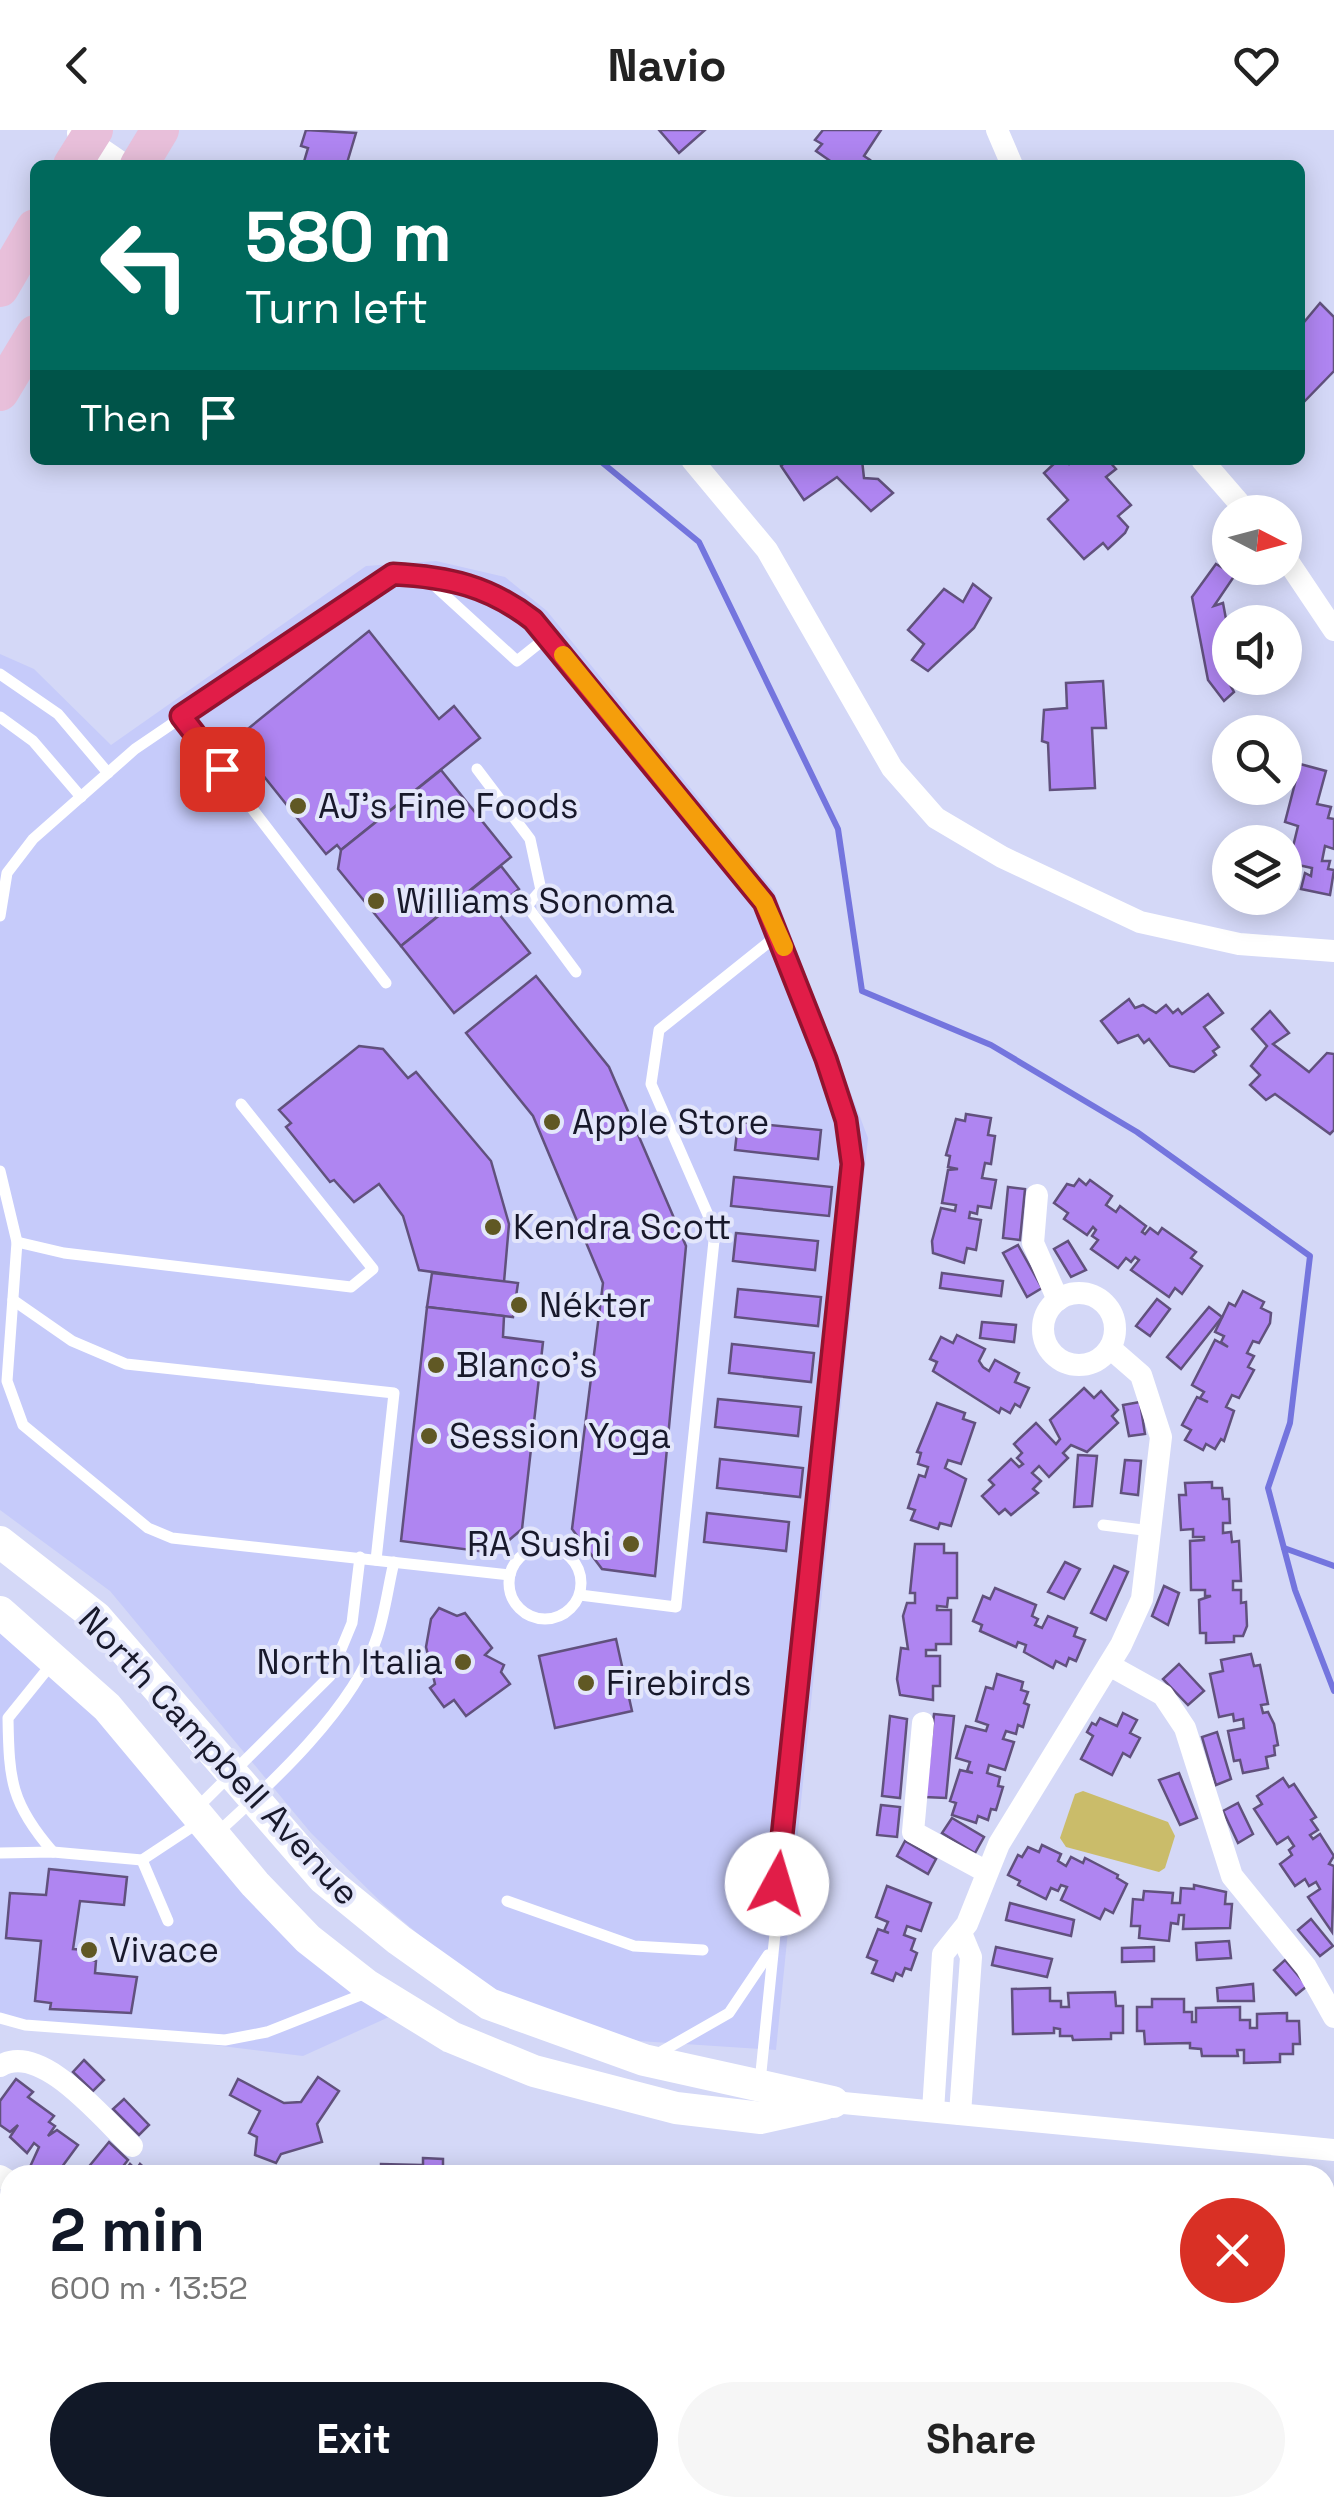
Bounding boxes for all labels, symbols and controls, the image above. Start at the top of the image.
text: Navio [607,37,727,94]
icon: back [50,38,105,93]
icon: heart [1229,38,1284,93]
text: 580 m [245,192,452,281]
icon: left [80,200,210,330]
text: Turn left [245,279,428,336]
icon: arrive [191,390,246,445]
text: Then [80,394,171,442]
north arrow [1212,495,1302,585]
map controls [1212,495,1302,915]
button: sound [1212,605,1302,695]
button: search [1212,715,1302,805]
pin [180,727,265,812]
icon: arrive [195,742,250,797]
place label: AJ's Fine Foods [318,784,579,828]
marker: AJ's Fine Foods [287,795,309,817]
button: layers [1212,825,1302,915]
place label: Williams Sonoma [396,879,675,923]
marker: Williams Sonoma [365,890,387,912]
place label: Apple Store [572,1100,769,1144]
marker: Apple Store [541,1111,563,1133]
place label: Kendra Scott [513,1205,731,1249]
marker: Kendra Scott [482,1216,504,1238]
place label: Néktər [539,1283,651,1327]
marker: Néktər [508,1294,530,1316]
place label: Blanco's [456,1343,598,1387]
marker: Blanco's [425,1354,447,1376]
place label: Session Yoga [449,1414,671,1458]
marker: Session Yoga [418,1425,440,1447]
place label: RA Sushi [467,1522,611,1566]
marker: RA Sushi [620,1533,642,1555]
street label: North Campbell Avenue [69,1598,369,1914]
place label: North Italia [256,1640,443,1684]
marker: North Italia [452,1651,474,1673]
place label: Firebirds [606,1661,751,1705]
marker: Firebirds [575,1672,597,1694]
position arrow [725,1832,829,1936]
place label: Vivace [109,1928,219,1972]
marker: Vivace [78,1939,100,1961]
text: 2 min [50,2192,205,2269]
button: close [1180,2198,1285,2303]
text: 600 m · 13:52 [50,2268,248,2308]
button: Exit [50,2382,658,2497]
button: Share [678,2382,1285,2497]

